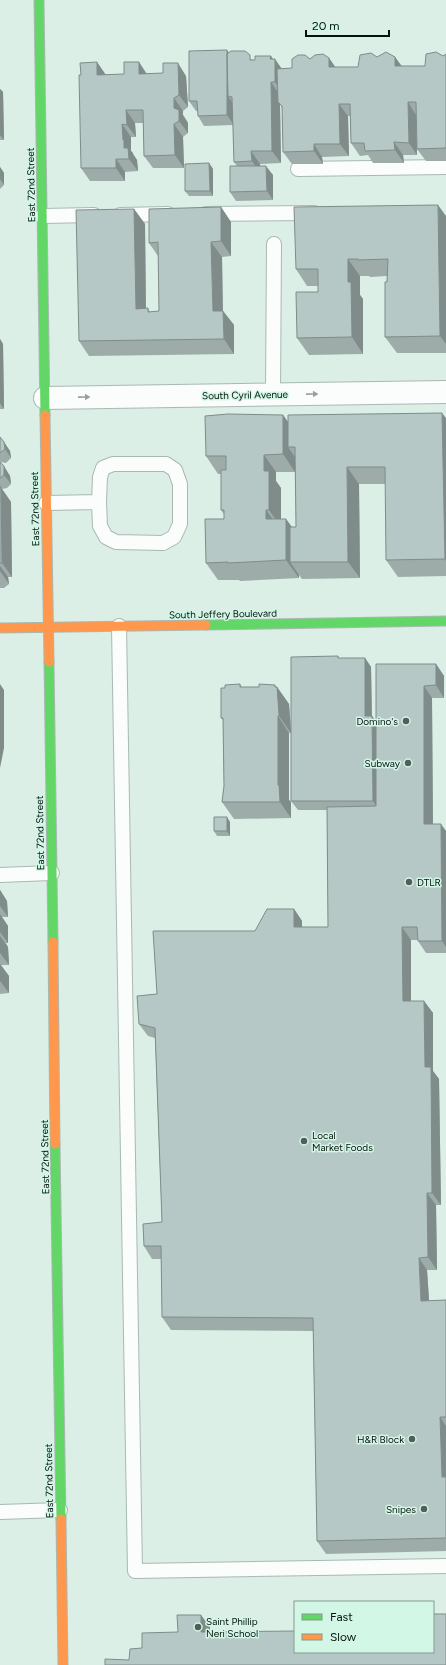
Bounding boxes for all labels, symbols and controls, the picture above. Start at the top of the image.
scale bar [306,12,389,38]
text: 20 m [312,19,340,33]
street label: East 72nd Street [24,147,38,223]
street label: South Cyril Avenue [202,388,289,402]
one-way arrow [306,391,319,397]
one-way arrow [78,394,91,400]
street label: East 72nd Street [28,471,42,547]
street label: South Jeffery Boulevard [169,607,277,621]
place label: Domino's [356,715,398,728]
marker: Domino's [401,716,411,726]
place label: Subway [365,757,401,770]
marker: Subway [403,758,413,768]
street label: East 72nd Street [33,795,47,871]
place label: DTLR [417,876,441,889]
marker: DTLR [404,877,414,887]
street label: East 72nd Street [38,1119,52,1195]
place label: Local Market Foods [312,1129,373,1154]
marker: Local Market Foods [299,1136,309,1146]
place label: H&R Block [357,1433,404,1446]
marker: H&R Block [407,1434,417,1444]
street label: East 72nd Street [42,1443,56,1519]
place label: Snipes [386,1503,416,1516]
marker: Snipes [419,1504,429,1514]
legend [294,1601,434,1653]
text: Fast [330,1610,353,1624]
place label: Saint Phillip Neri School [206,1615,258,1640]
marker: Saint Phillip Neri School [193,1622,203,1632]
text: Slow [330,1630,357,1644]

